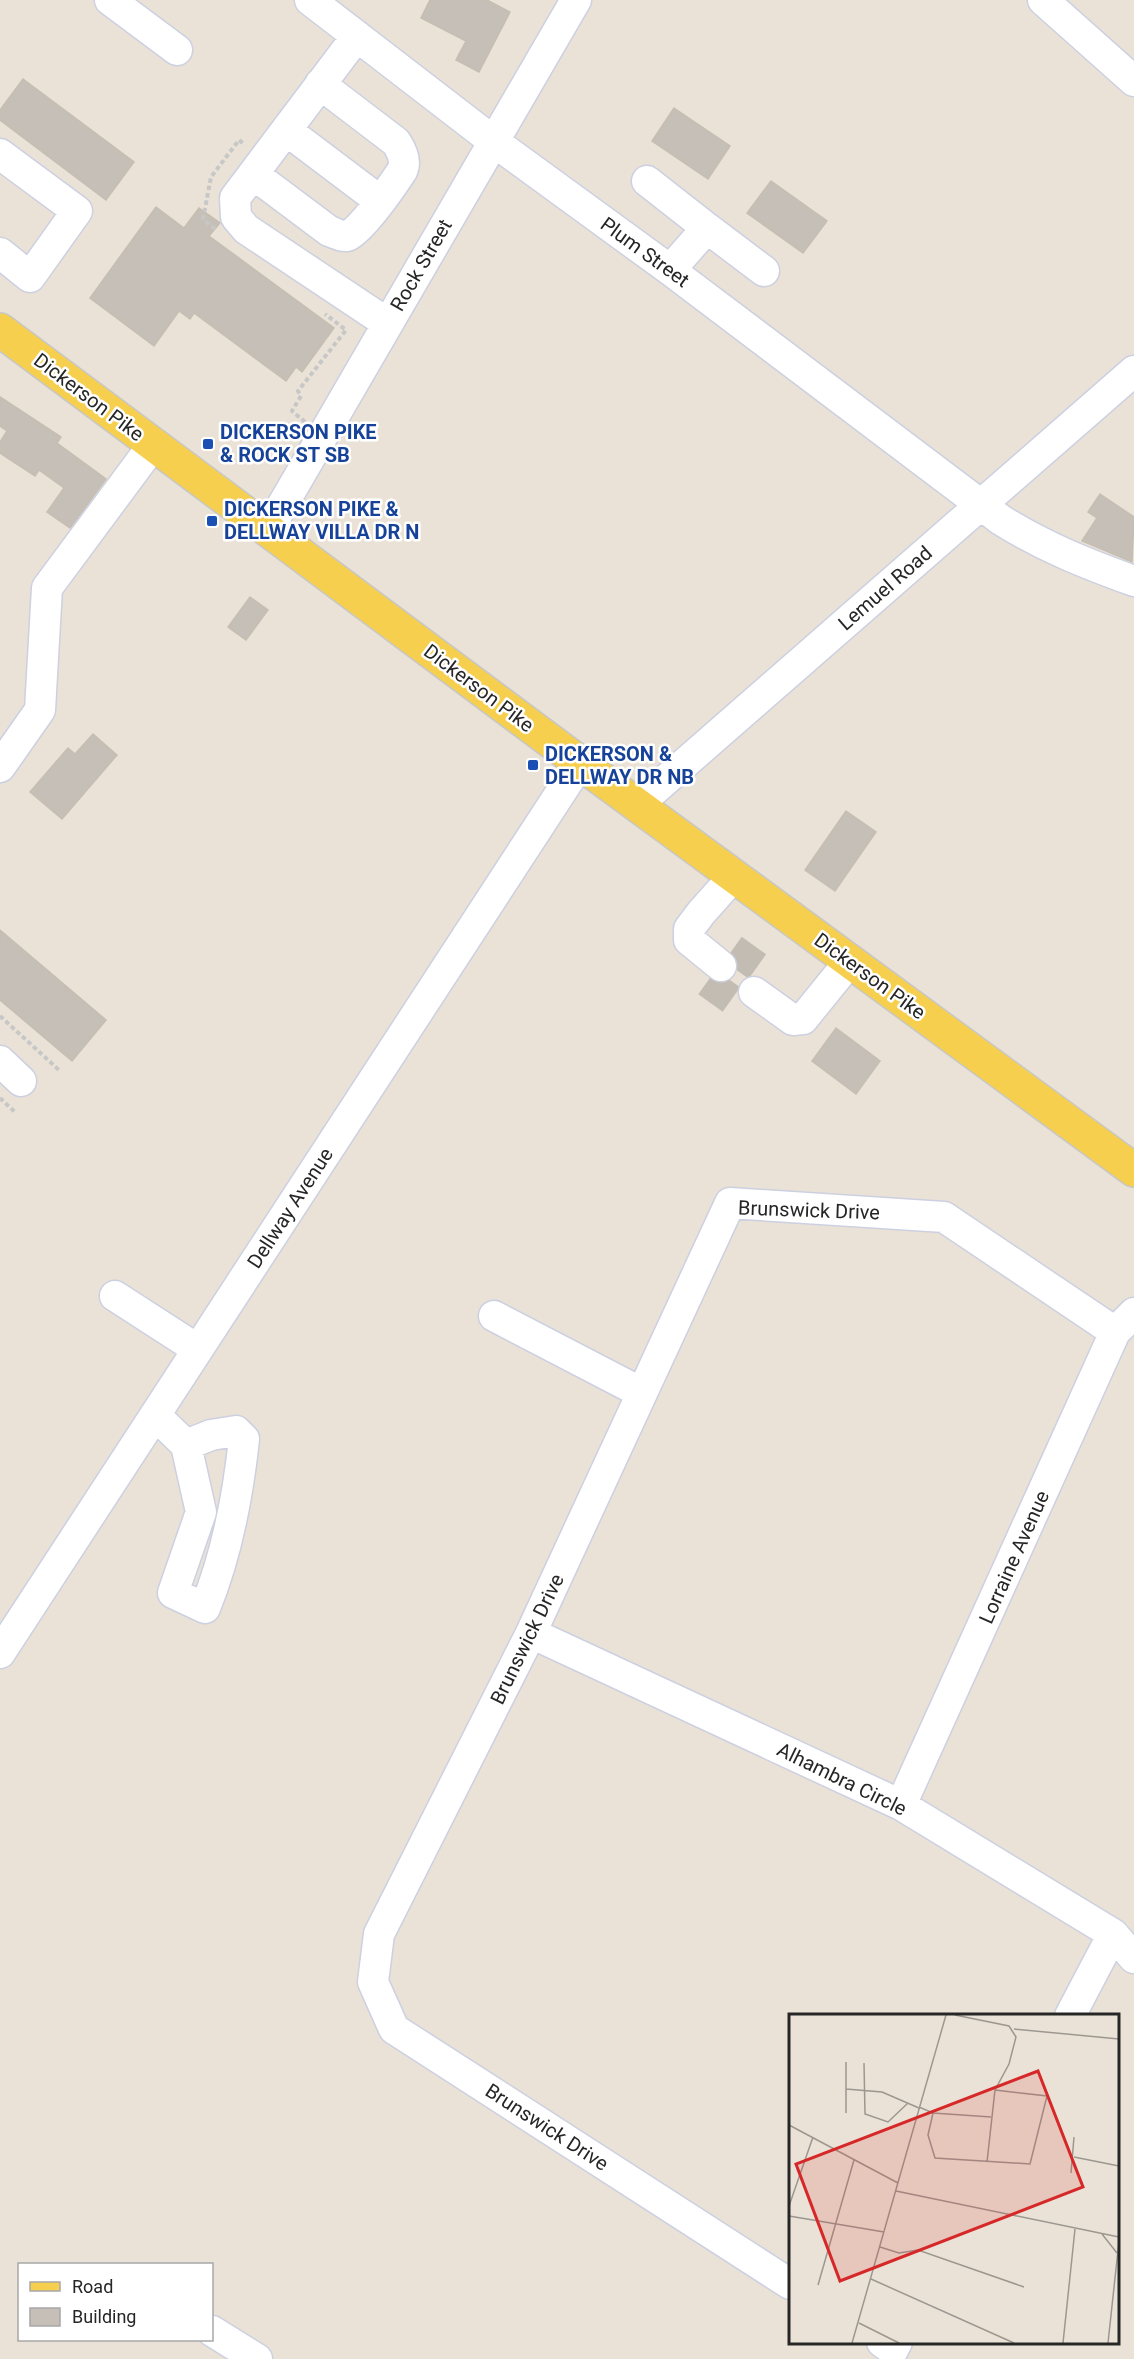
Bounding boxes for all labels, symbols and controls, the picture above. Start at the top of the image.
street label: Plum Street [596,212,694,292]
street label: Rock Street [385,215,457,315]
street label: Dickerson Pike [29,348,149,446]
place label: DICKERSON PIKE & ROCK ST SB [220,420,377,467]
marker: DICKERSON PIKE & ROCK ST SB [201,437,215,451]
place label: DICKERSON PIKE & DELLWAY VILLA DR N [224,497,419,544]
marker: DICKERSON PIKE & DELLWAY VILLA DR N [205,514,219,528]
street label: Lemuel Road [833,541,937,635]
street label: Dickerson Pike [419,639,539,737]
place label: DICKERSON & DELLWAY DR NB [545,742,694,789]
marker: DICKERSON & DELLWAY DR NB [526,758,540,772]
street label: Dickerson Pike [810,928,930,1024]
street label: Dellway Avenue [242,1143,338,1273]
street label: Brunswick Drive [738,1196,880,1224]
street label: Lorraine Avenue [974,1487,1054,1627]
street label: Brunswick Drive [485,1570,569,1708]
street label: Alhambra Circle [773,1737,911,1821]
inset map [789,2014,1119,2344]
street label: Brunswick Drive [481,2078,613,2176]
legend [18,2263,213,2341]
text: Road [72,2276,113,2297]
text: Building [72,2306,136,2327]

